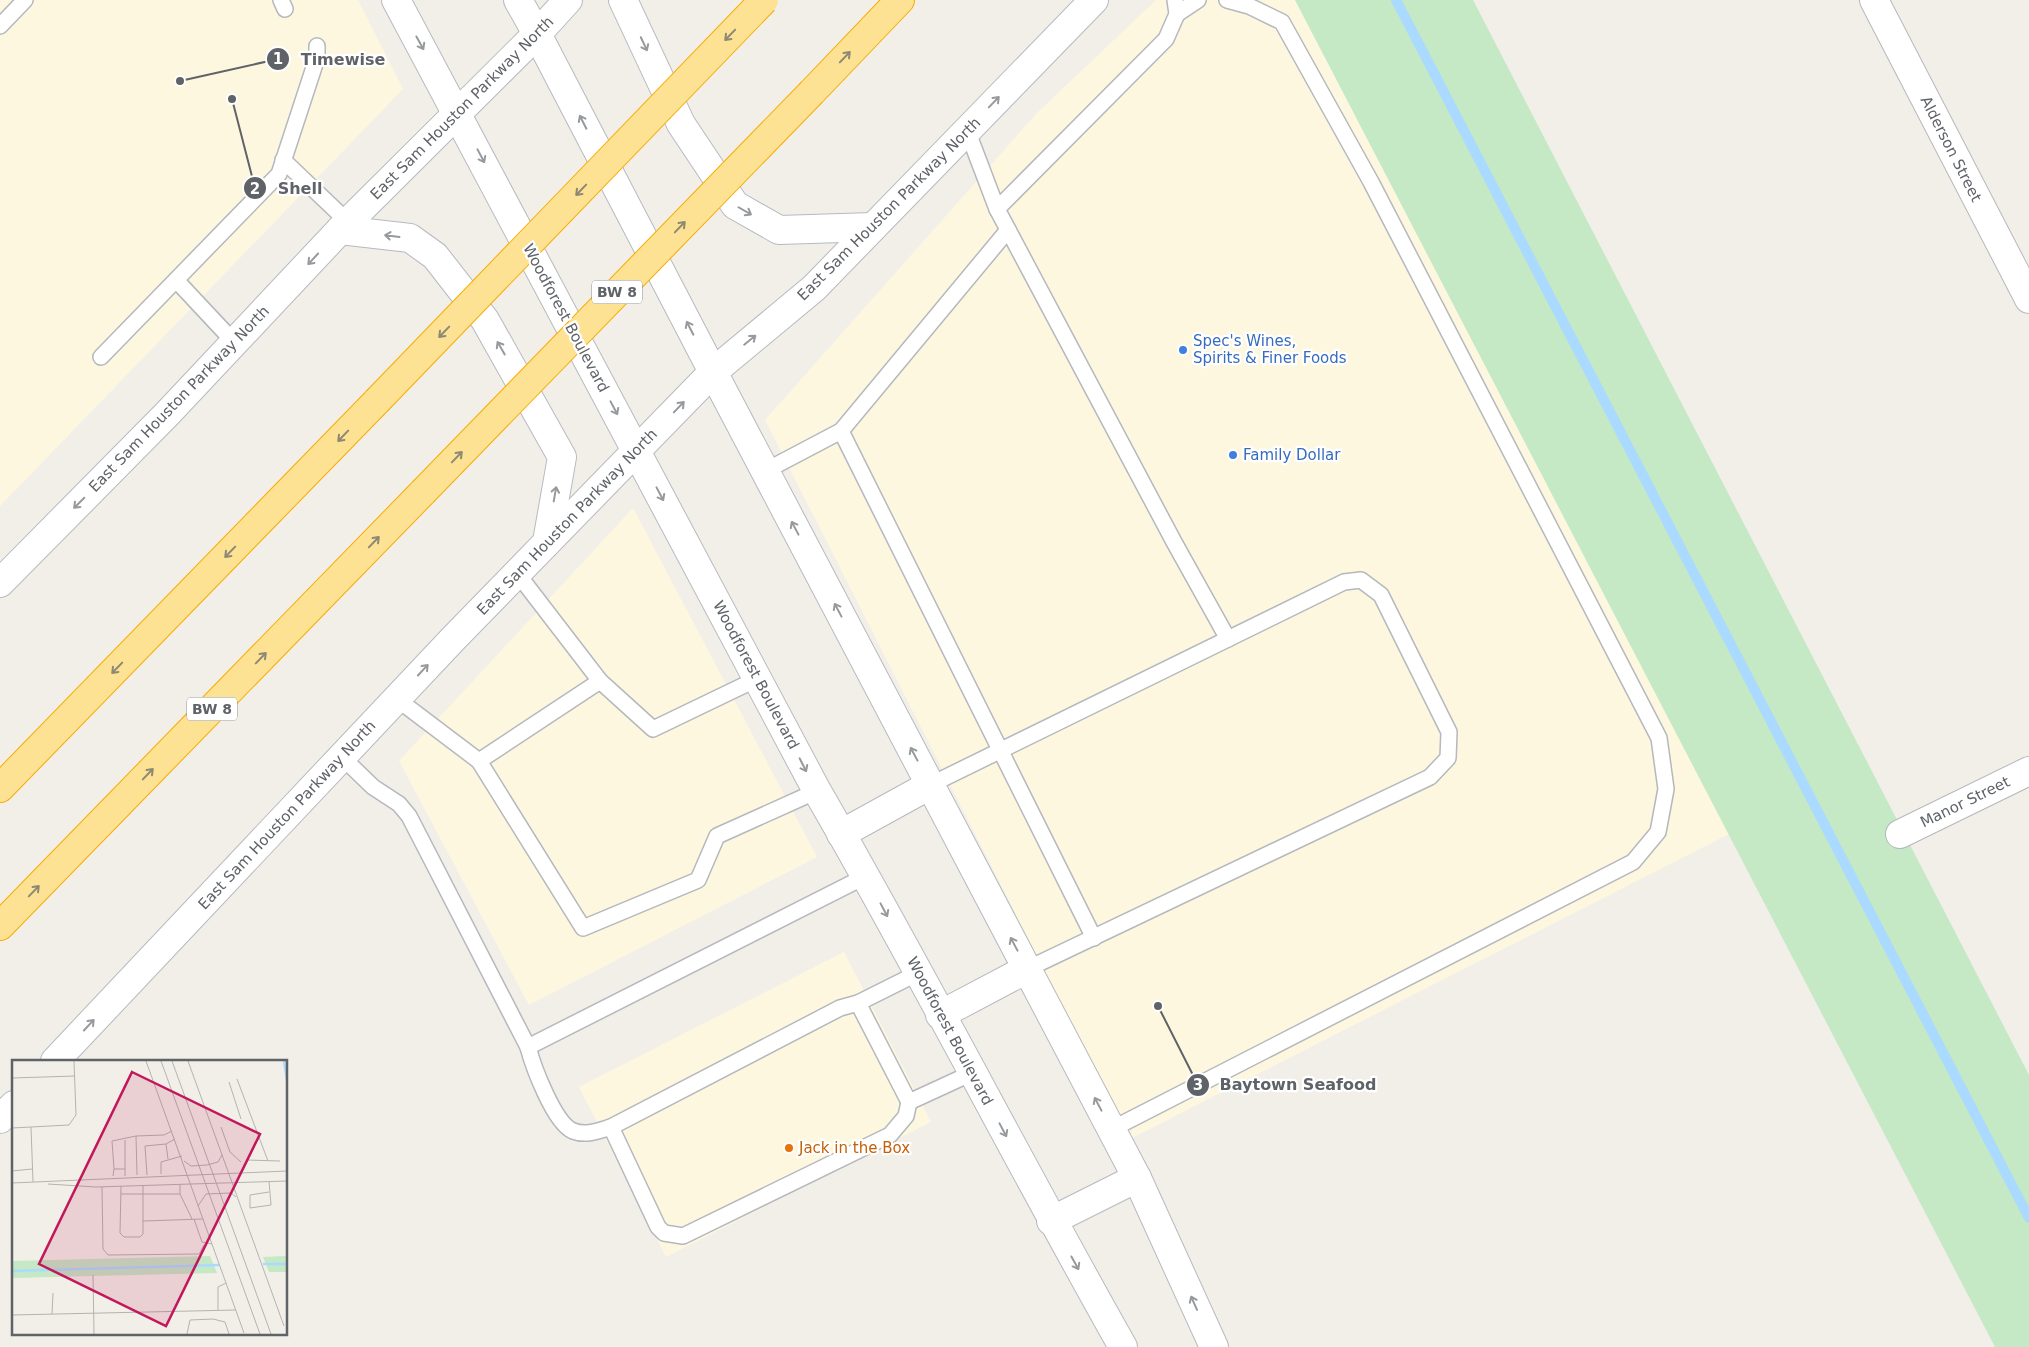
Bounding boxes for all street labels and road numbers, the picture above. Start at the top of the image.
street label: East Sam Houston Parkway North [367,13,557,203]
street label: Alderson Street [1917,93,1985,205]
street label: East Sam Houston Parkway North [794,114,984,304]
street label: Woodforest Boulevard [519,241,613,395]
road number: BW 8 [592,280,642,304]
street label: East Sam Houston Parkway North [85,302,273,496]
street label: East Sam Houston Parkway North [473,425,661,619]
street label: Woodforest Boulevard [709,598,803,752]
road number: BW 8 [187,698,237,721]
street label: East Sam Houston Parkway North [195,717,379,913]
street label: Manor Street [1917,773,2013,831]
street label: Woodforest Boulevard [903,954,997,1108]

